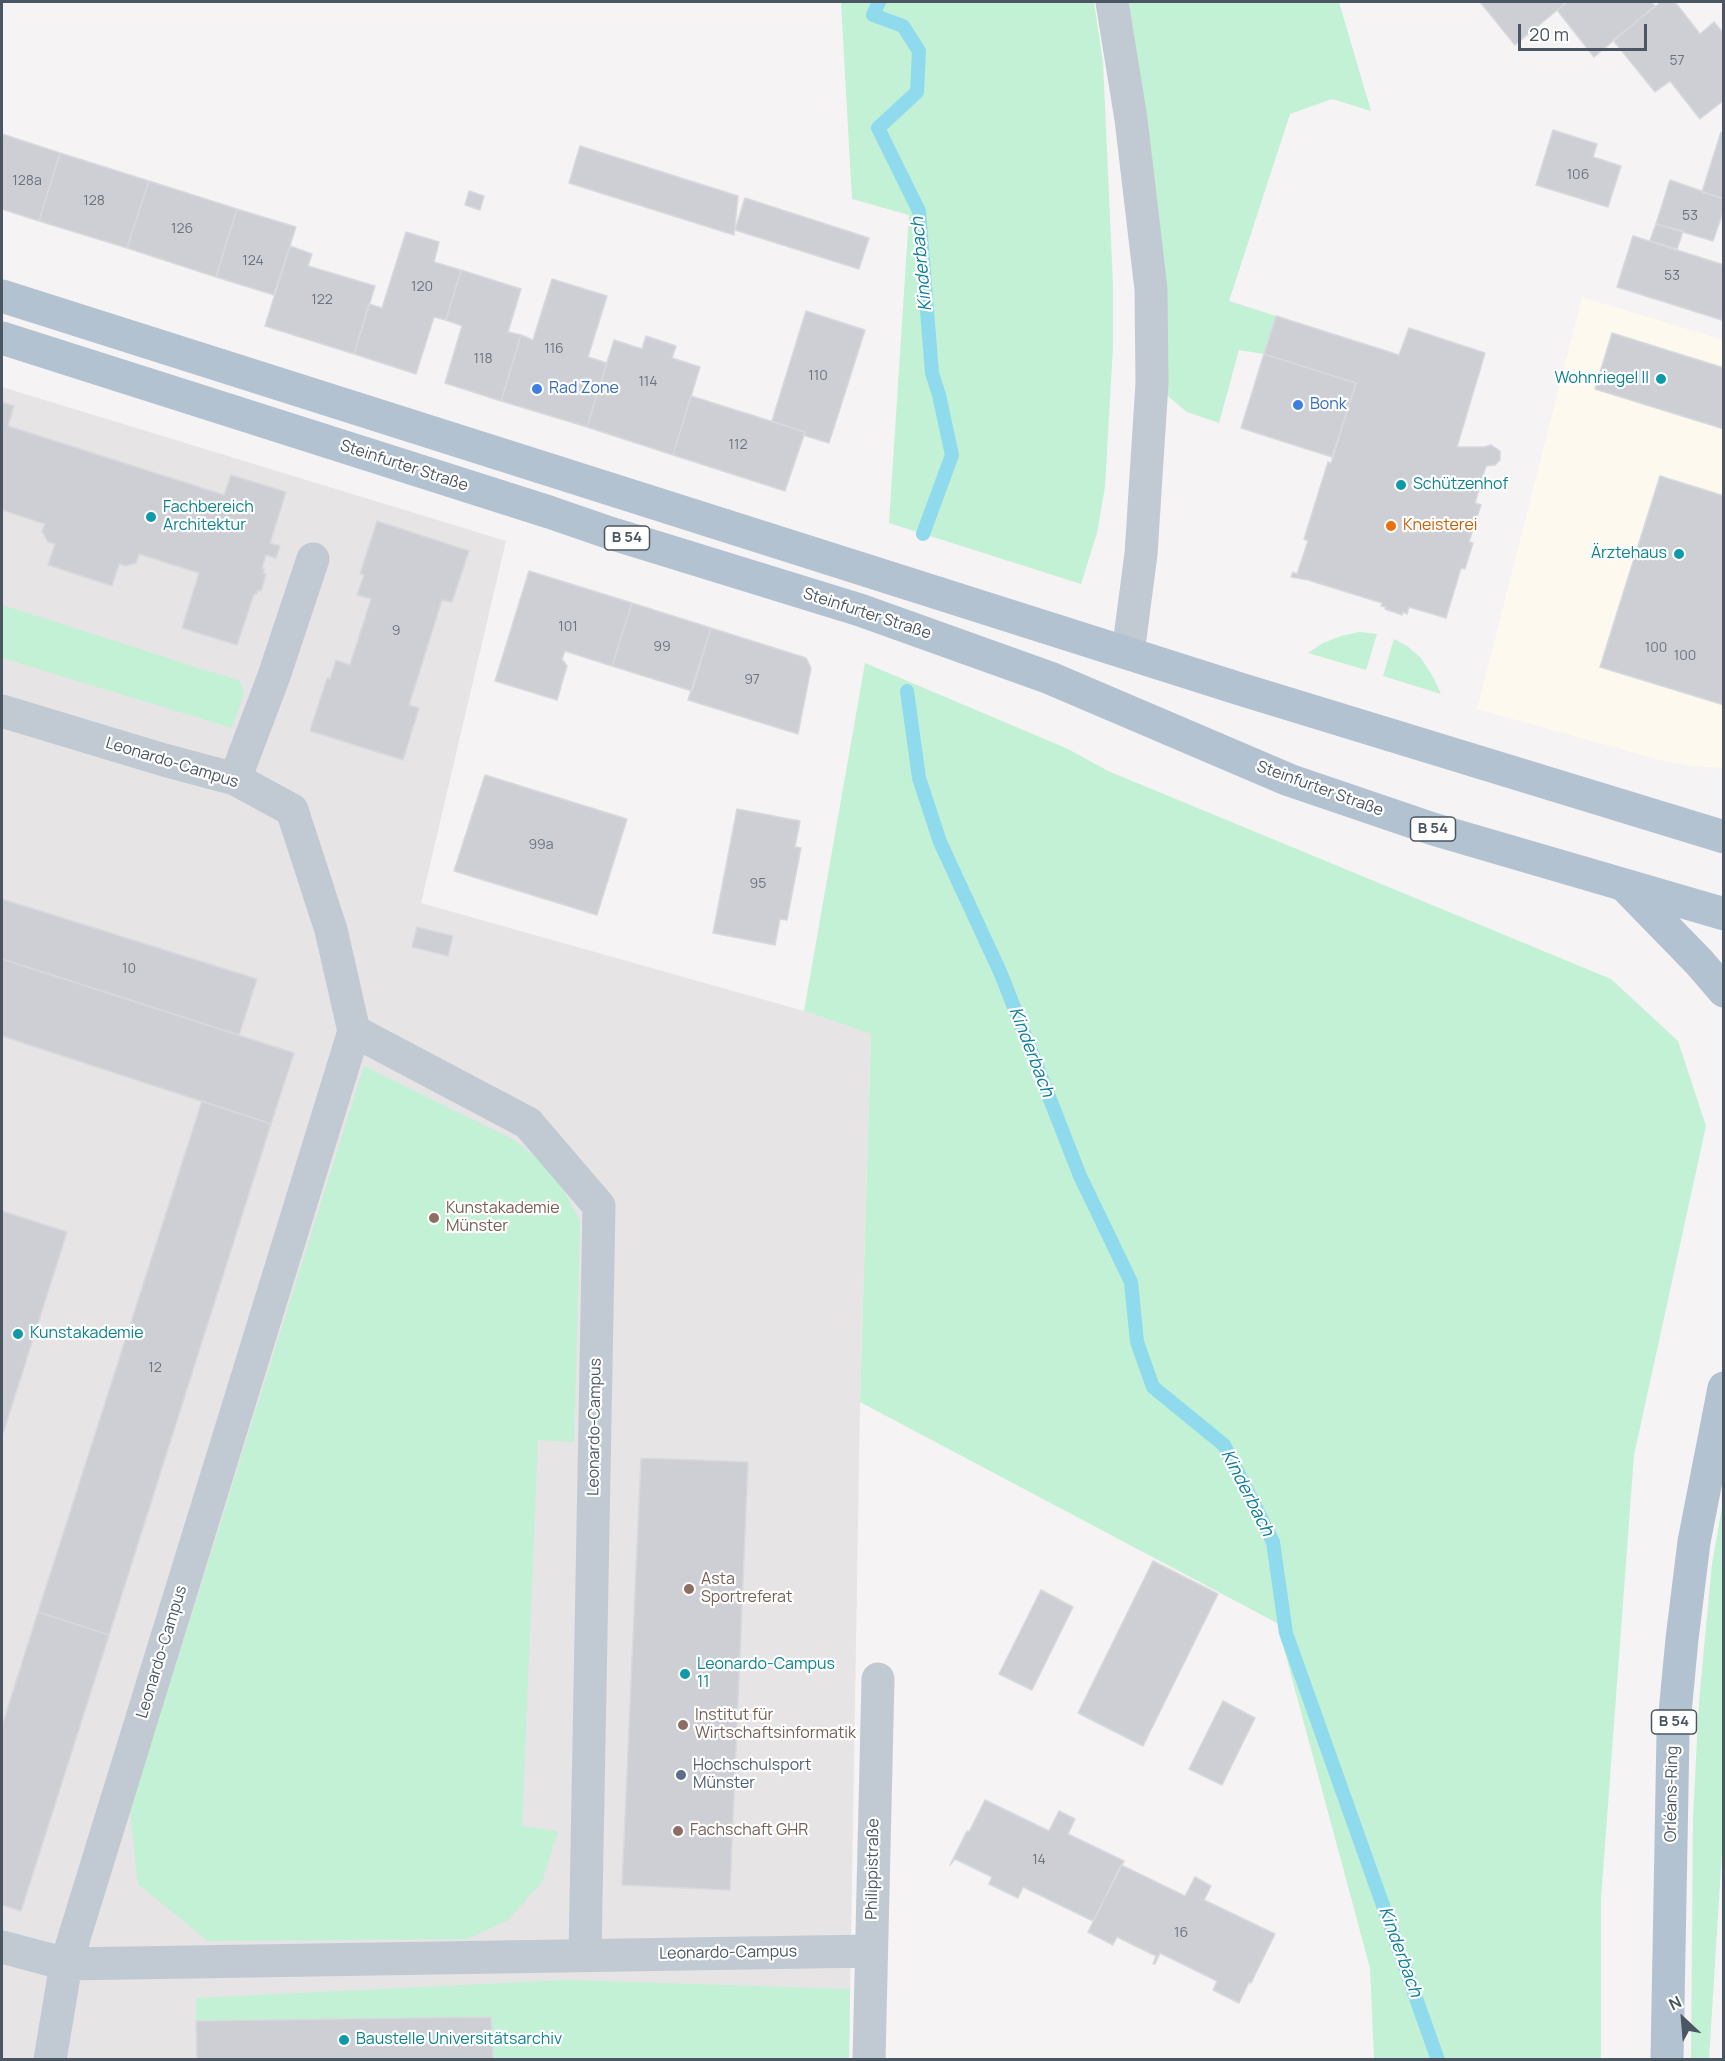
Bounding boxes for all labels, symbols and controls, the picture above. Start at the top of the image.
scale bar [1521,12,1650,50]
text: 20 m [1529,22,1569,46]
house number: 57 [1669,53,1685,69]
house number: 106 [1567,167,1589,183]
house number: 128a [12,173,42,189]
house number: 128 [83,193,105,209]
house number: 53 [1682,208,1698,224]
water label: Kinderbach [907,216,937,312]
house number: 126 [171,221,193,237]
house number: 124 [242,253,264,269]
house number: 53 [1664,268,1680,284]
house number: 120 [411,279,433,295]
house number: 122 [311,292,333,308]
house number: 116 [544,341,564,357]
house number: 118 [473,351,493,367]
house number: 110 [808,368,828,384]
place label: Wohnriegel II [1554,369,1649,389]
marker: Wohnriegel II [1654,372,1668,386]
house number: 114 [638,374,658,390]
place label: Rad Zone [549,379,619,399]
marker: Rad Zone [530,382,544,396]
place label: Bonk [1310,395,1347,415]
marker: Bonk [1291,398,1305,412]
street label: Steinfurter Straße [338,436,470,496]
house number: 112 [729,437,747,453]
place label: Schützenhof [1413,475,1508,495]
marker: Schützenhof [1394,478,1408,492]
place label: Fachbereich Architektur [163,498,254,536]
marker: Fachbereich Architektur [144,510,158,524]
place label: Kneisterei [1403,516,1478,536]
marker: Kneisterei [1384,519,1398,533]
road number: B 54 [604,526,650,550]
place label: Ärztehaus [1591,544,1667,564]
marker: Ärztehaus [1672,547,1686,561]
street label: Steinfurter Straße [801,584,933,644]
house number: 101 [558,619,578,635]
house number: 9 [392,623,400,639]
house number: 99 [653,639,671,655]
house number: 100 [1645,640,1667,656]
house number: 100 [1674,648,1696,664]
house number: 97 [744,672,760,688]
street label: Leonardo-Campus [103,734,241,792]
street label: Steinfurter Straße [1254,757,1386,821]
road number: B 54 [1410,817,1456,841]
house number: 99a [528,837,554,853]
house number: 95 [750,876,766,892]
house number: 10 [122,961,136,977]
water label: Kinderbach [1004,1004,1058,1100]
place label: Kunstakademie Münster [446,1199,560,1237]
marker: Kunstakademie Münster [427,1211,441,1225]
place label: Kunstakademie [30,1324,144,1344]
marker: Kunstakademie [11,1327,25,1341]
street label: Leonardo-Campus [584,1358,606,1496]
house number: 12 [148,1360,162,1376]
water label: Kinderbach [1216,1446,1278,1540]
place label: Asta Sportreferat [701,1570,792,1608]
marker: Asta Sportreferat [682,1582,696,1596]
street label: Leonardo-Campus [133,1583,191,1721]
place label: Leonardo-Campus 11 [697,1655,835,1693]
marker: Leonardo-Campus 11 [678,1667,692,1681]
place label: Institut für Wirtschaftsinformatik [695,1706,856,1744]
road number: B 54 [1652,1710,1696,1734]
marker: Institut für Wirtschaftsinformatik [676,1718,690,1732]
street label: Orléans-Ring [1662,1746,1682,1842]
place label: Hochschulsport Münster [693,1756,811,1794]
marker: Hochschulsport Münster [674,1768,688,1782]
street label: Philippistraße [863,1818,883,1920]
place label: Fachschaft GHR [690,1821,808,1841]
marker: Fachschaft GHR [671,1824,685,1838]
house number: 14 [1032,1852,1046,1868]
water label: Kinderbach [1374,1904,1426,2000]
house number: 16 [1174,1925,1188,1941]
street label: Leonardo-Campus [659,1942,797,1964]
north arrow [1653,1989,1713,2049]
text: N [1665,1990,1685,2015]
place label: Baustelle Universitätsarchiv [356,2030,562,2050]
marker: Baustelle Universitätsarchiv [337,2033,351,2047]

